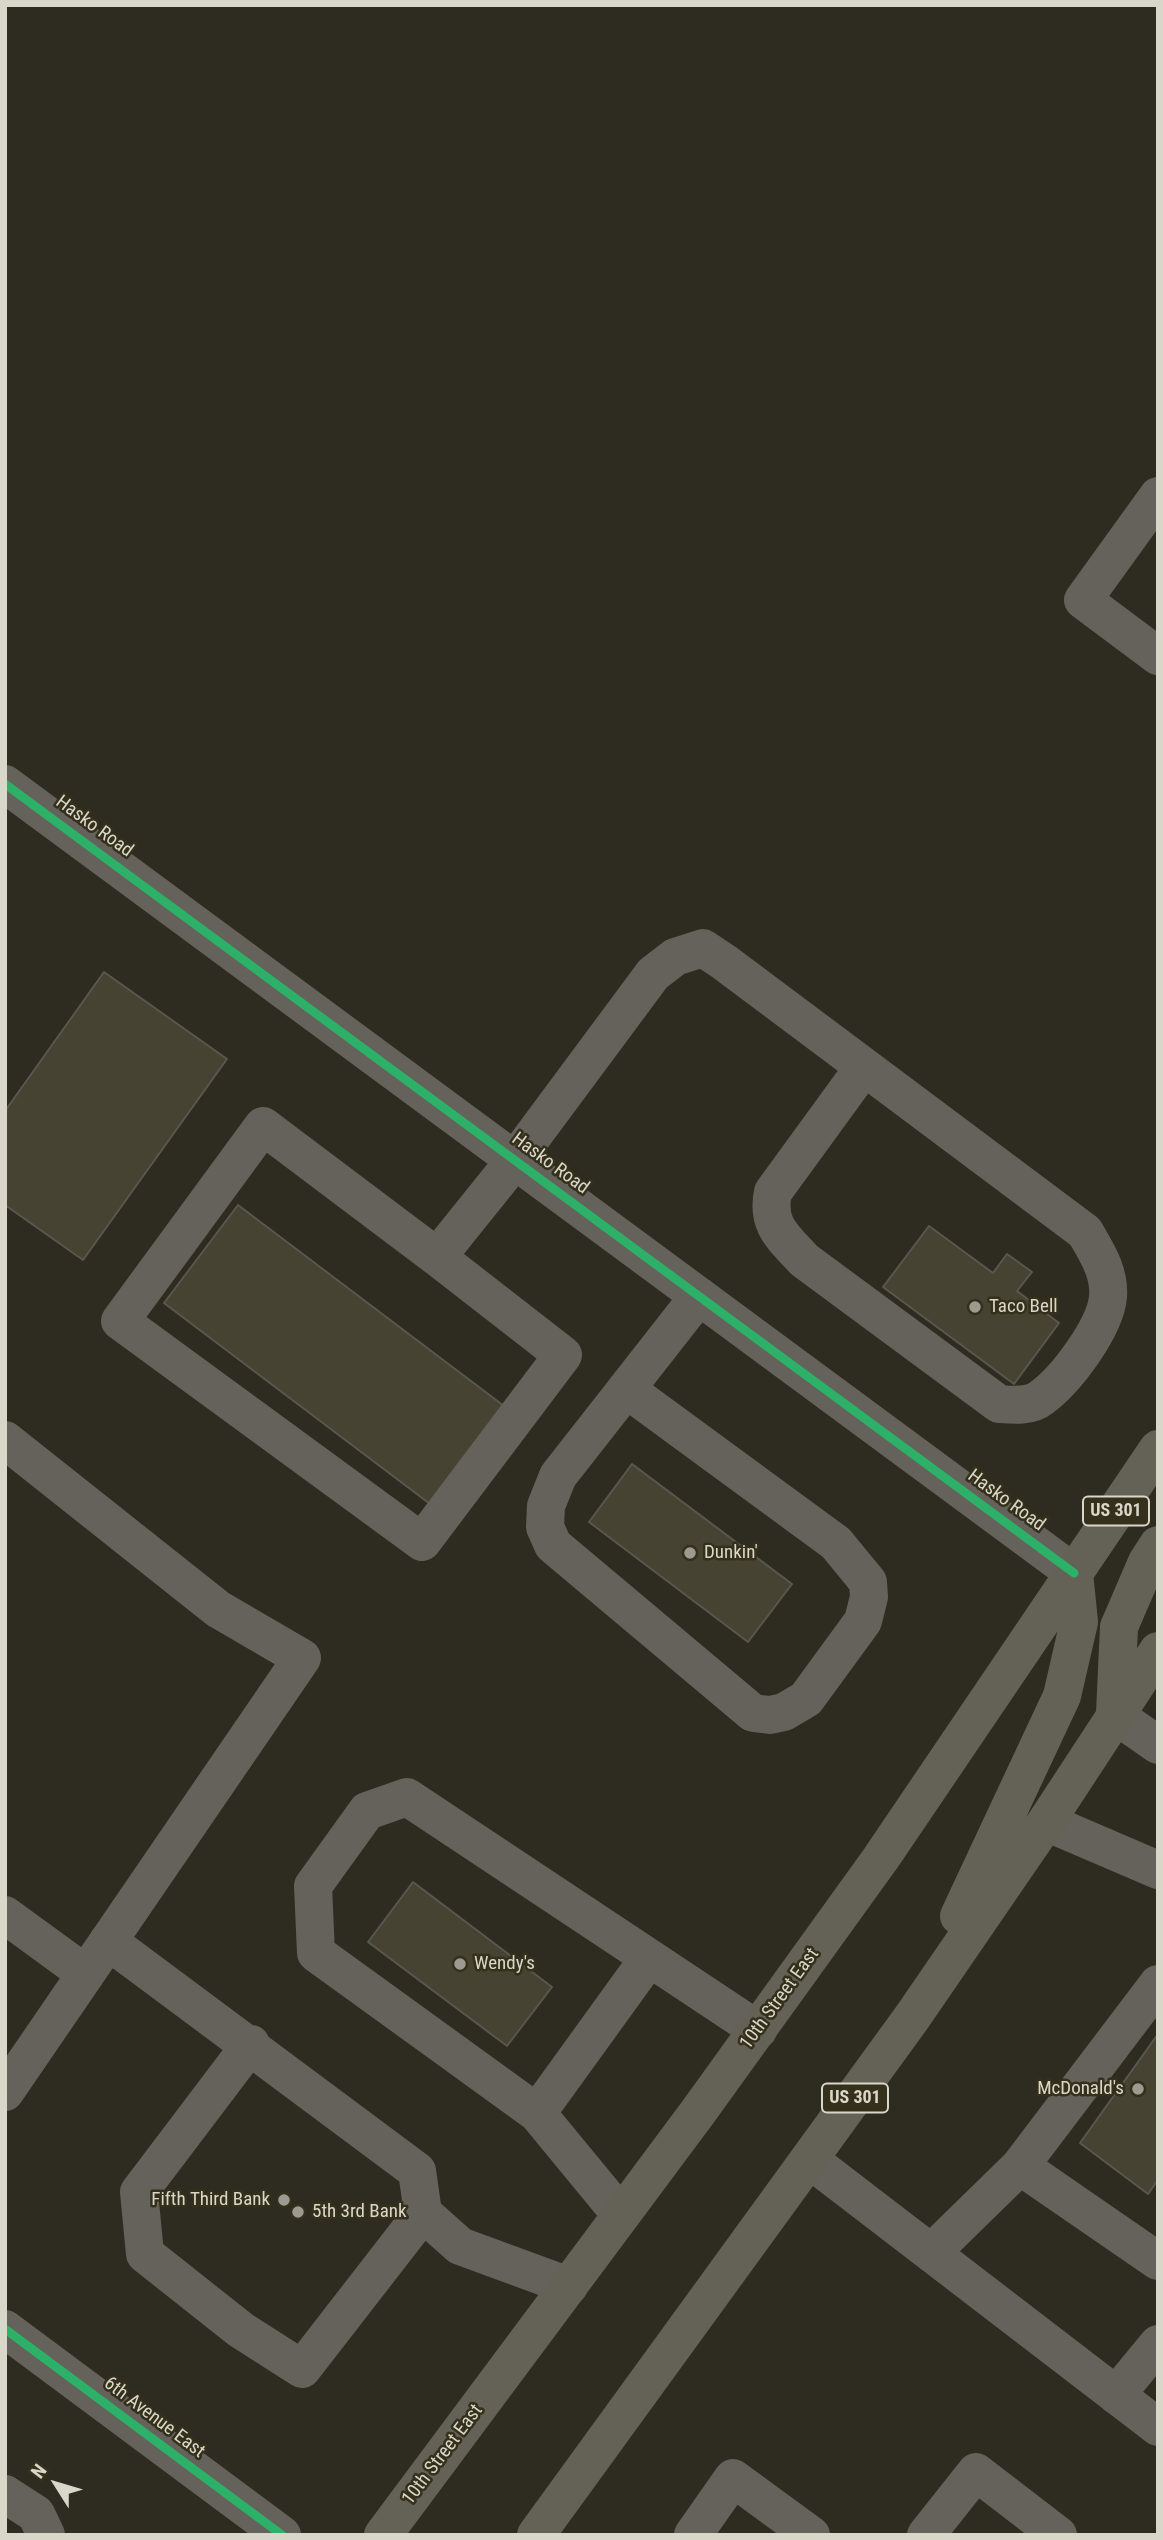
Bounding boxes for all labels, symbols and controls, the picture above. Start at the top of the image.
street label: Hasko Road [51,791,137,863]
street label: Hasko Road [507,1128,593,1200]
place label: Taco Bell [989,1296,1058,1318]
marker: Taco Bell [967,1299,983,1315]
street label: Hasko Road [963,1465,1049,1537]
road number: US 301 [1083,1496,1149,1526]
place label: Dunkin' [704,1542,758,1564]
marker: Dunkin' [682,1545,698,1561]
street label: 10th Street East [736,1944,824,2054]
place label: Wendy's [474,1953,535,1975]
marker: Wendy's [452,1956,468,1972]
place label: McDonald's [1037,2078,1124,2100]
marker: McDonald's [1130,2081,1146,2097]
road number: US 301 [822,2084,888,2112]
place label: Fifth Third Bank [151,2189,270,2211]
marker: Fifth Third Bank [276,2192,292,2208]
place label: 5th 3rd Bank [312,2201,407,2223]
marker: 5th 3rd Bank [290,2204,306,2220]
street label: 6th Avenue East [99,2373,209,2463]
street label: 10th Street East [398,2400,488,2510]
north arrow [21,2449,91,2519]
text: N [26,2459,52,2483]

